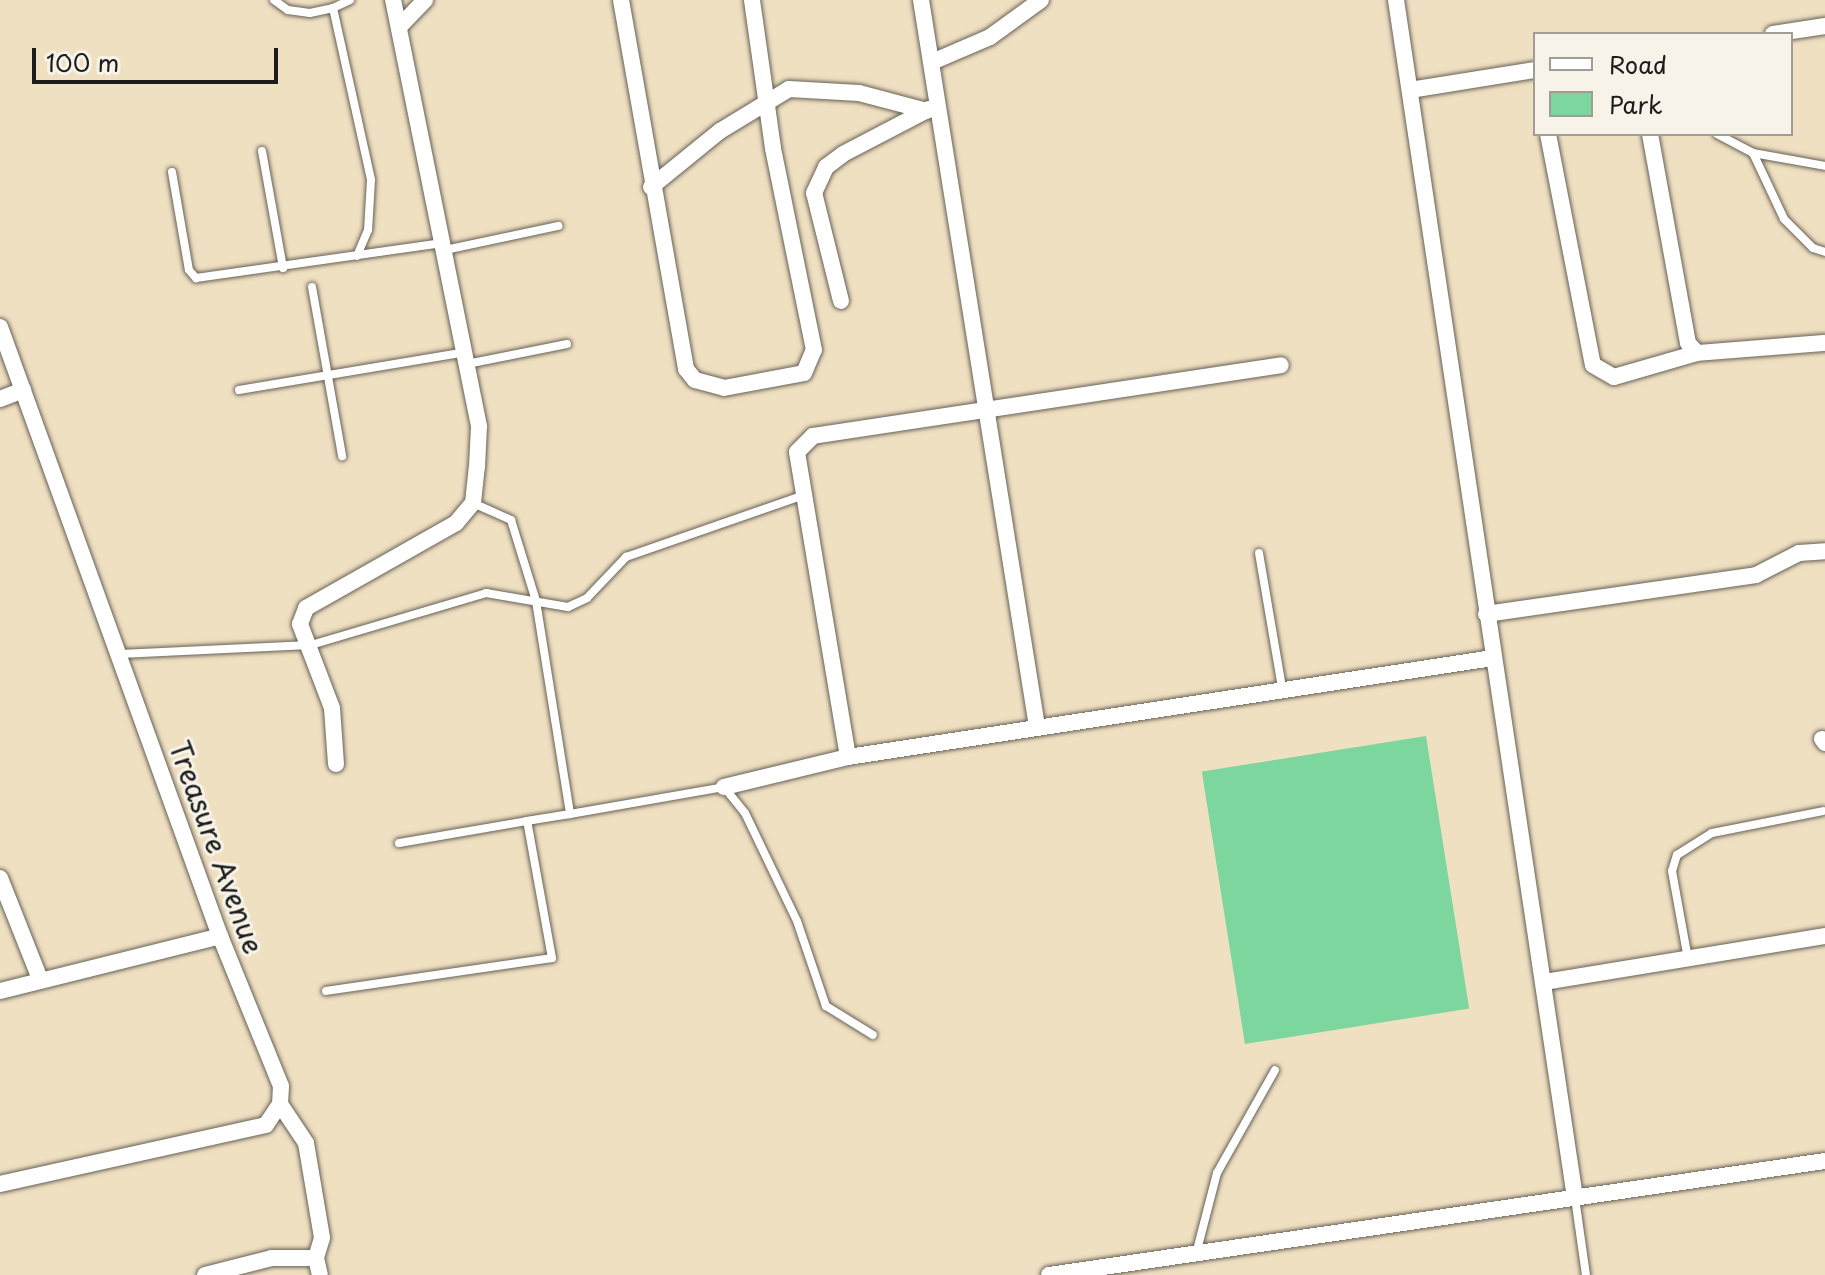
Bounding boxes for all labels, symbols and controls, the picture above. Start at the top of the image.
scale bar [36,32,282,82]
legend [1533,32,1793,136]
text: 100 m [46,44,119,80]
text: Road [1609,46,1667,82]
text: Park [1609,86,1663,122]
street label: Treasure Avenue [163,736,271,958]

